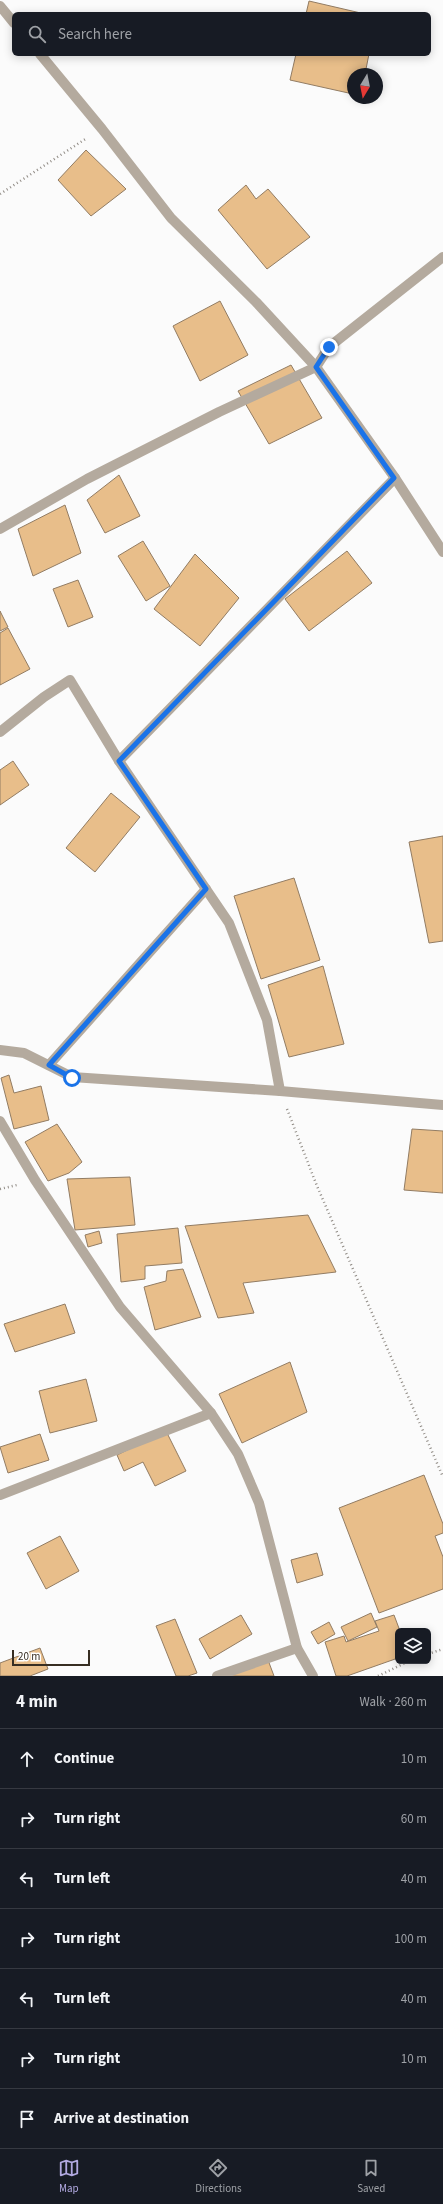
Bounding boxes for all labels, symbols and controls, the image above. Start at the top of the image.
search box [12,12,431,56]
icon: search [26,23,48,45]
text: Search here [58,24,132,45]
north arrow [347,68,383,104]
route end [320,338,338,356]
route start [63,1069,81,1087]
map controls [395,1628,431,1664]
button: layers [395,1628,431,1664]
scale bar [12,1648,90,1667]
text: 20 m [18,1649,40,1664]
text: 4 min [16,1690,57,1714]
text: Walk · 260 m [359,1693,427,1711]
icon: ahead [16,1748,38,1770]
text: Continue [54,1748,114,1769]
text: 10 m [401,1750,427,1768]
icon: right [16,1808,38,1830]
text: Turn right [54,1808,120,1829]
text: 60 m [401,1810,427,1828]
icon: left [16,1868,38,1890]
text: Turn left [54,1868,110,1889]
text: 40 m [401,1870,427,1888]
icon: right [16,1928,38,1950]
text: Turn right [54,1928,120,1949]
text: 100 m [394,1930,427,1948]
icon: left [16,1988,38,2010]
text: Turn left [54,1988,110,2009]
text: 40 m [401,1990,427,2008]
icon: right [16,2048,38,2070]
text: Turn right [54,2048,120,2069]
text: 10 m [401,2050,427,2068]
icon: arrive [16,2108,38,2130]
text: Arrive at destination [54,2108,189,2129]
tab: Map [58,2157,80,2196]
tab: Directions [195,2157,242,2196]
tab: Saved [357,2157,385,2196]

